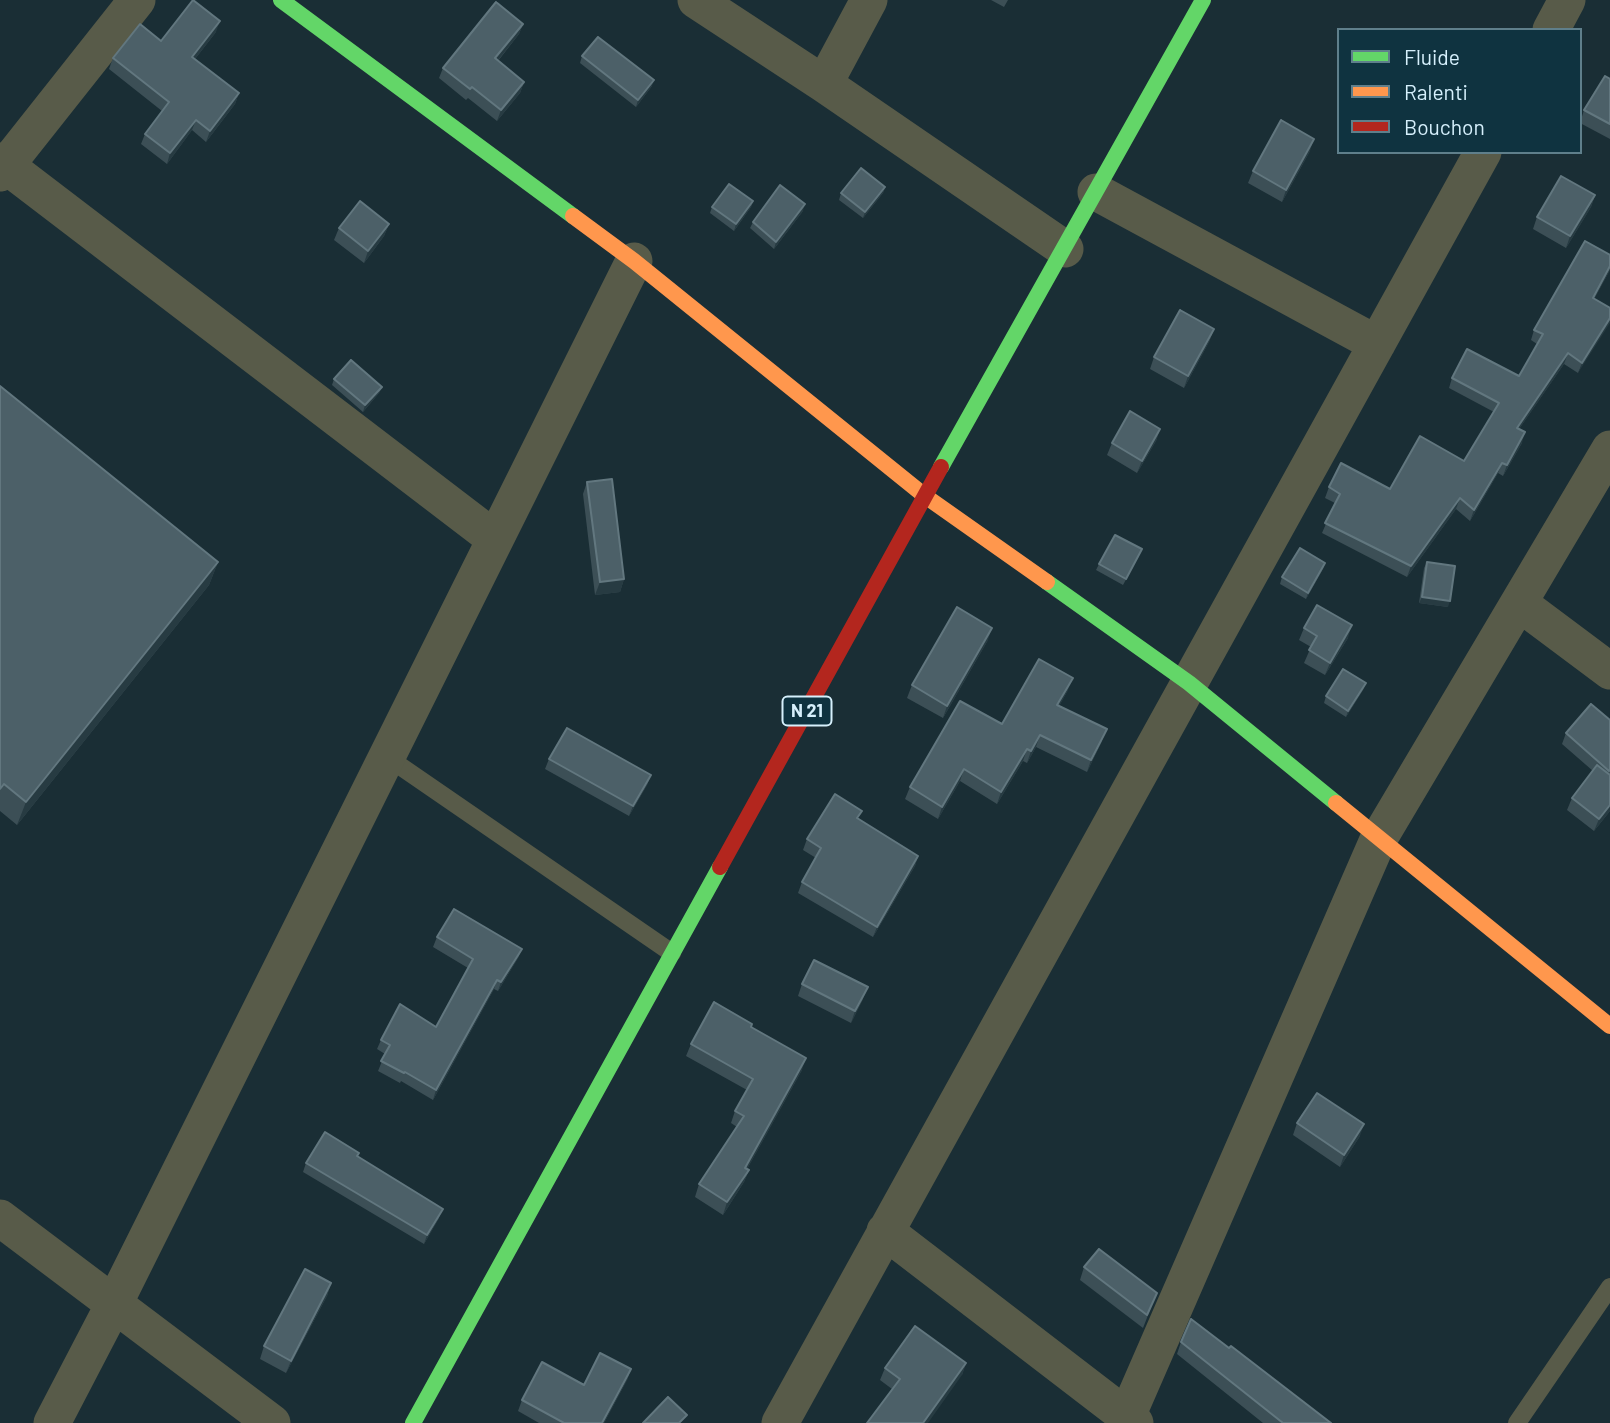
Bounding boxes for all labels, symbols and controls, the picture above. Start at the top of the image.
legend [1337,28,1582,154]
text: Fluide [1404,44,1460,69]
text: Ralenti [1404,79,1468,104]
text: Bouchon [1404,114,1485,139]
road number: N 21 [782,696,832,726]

